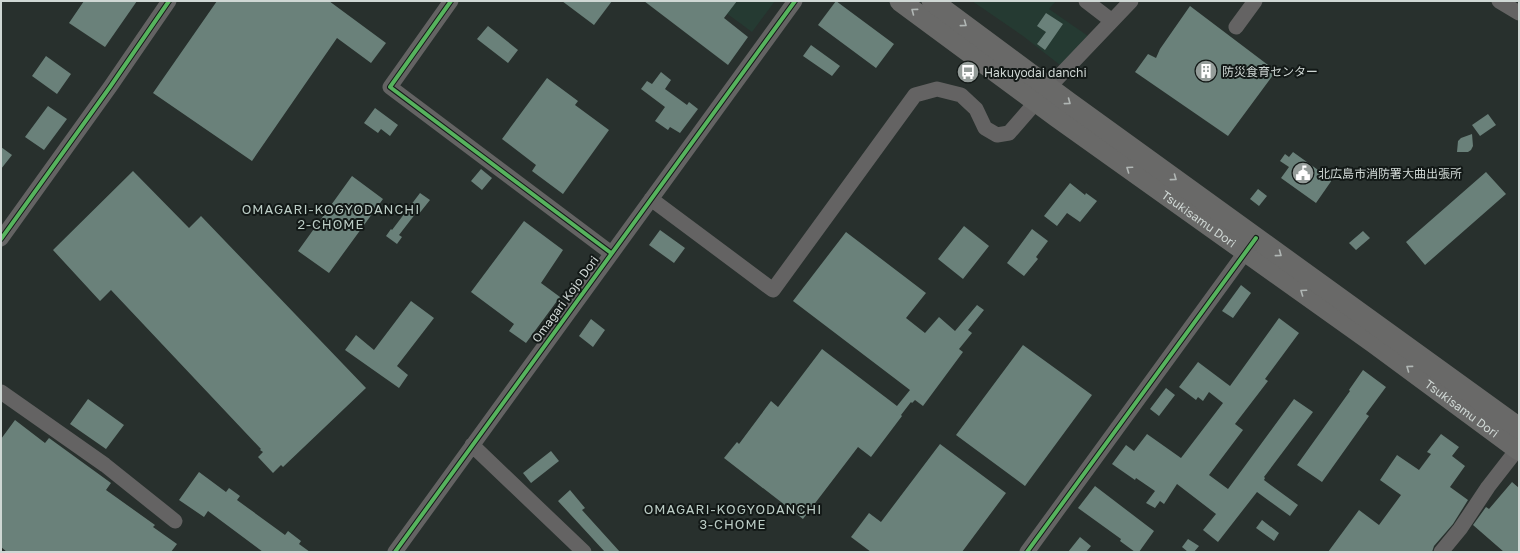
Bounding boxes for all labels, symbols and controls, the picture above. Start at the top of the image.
one-way arrow [912,9,919,16]
one-way arrow [960,19,967,27]
building icon: 防災食育センター [1193,58,1219,84]
bus stop icon: Hakuyodai danchi [955,59,981,85]
place label: 防災食育センター [1222,64,1318,79]
place label: Hakuyodai danchi [984,65,1087,80]
one-way arrow [1064,97,1071,104]
public building icon: 北広島市消防署大曲出張所 [1290,160,1316,186]
one-way arrow [1126,166,1133,173]
place label: 北広島市消防署大曲出張所 [1318,166,1462,181]
one-way arrow [1169,173,1176,180]
street label: Tsukisamu Dori [1159,187,1239,250]
district label: OMAGARI-KOGYODANCHI 2-CHOME [242,201,420,232]
one-way arrow [1275,249,1282,257]
street label: Omagari Kojo Dori [529,253,601,345]
one-way arrow [1301,290,1308,297]
one-way arrow [1406,365,1413,373]
street label: Tsukisamu Dori [1422,376,1502,440]
district label: OMAGARI-KOGYODANCHI 3-CHOME [644,501,822,532]

